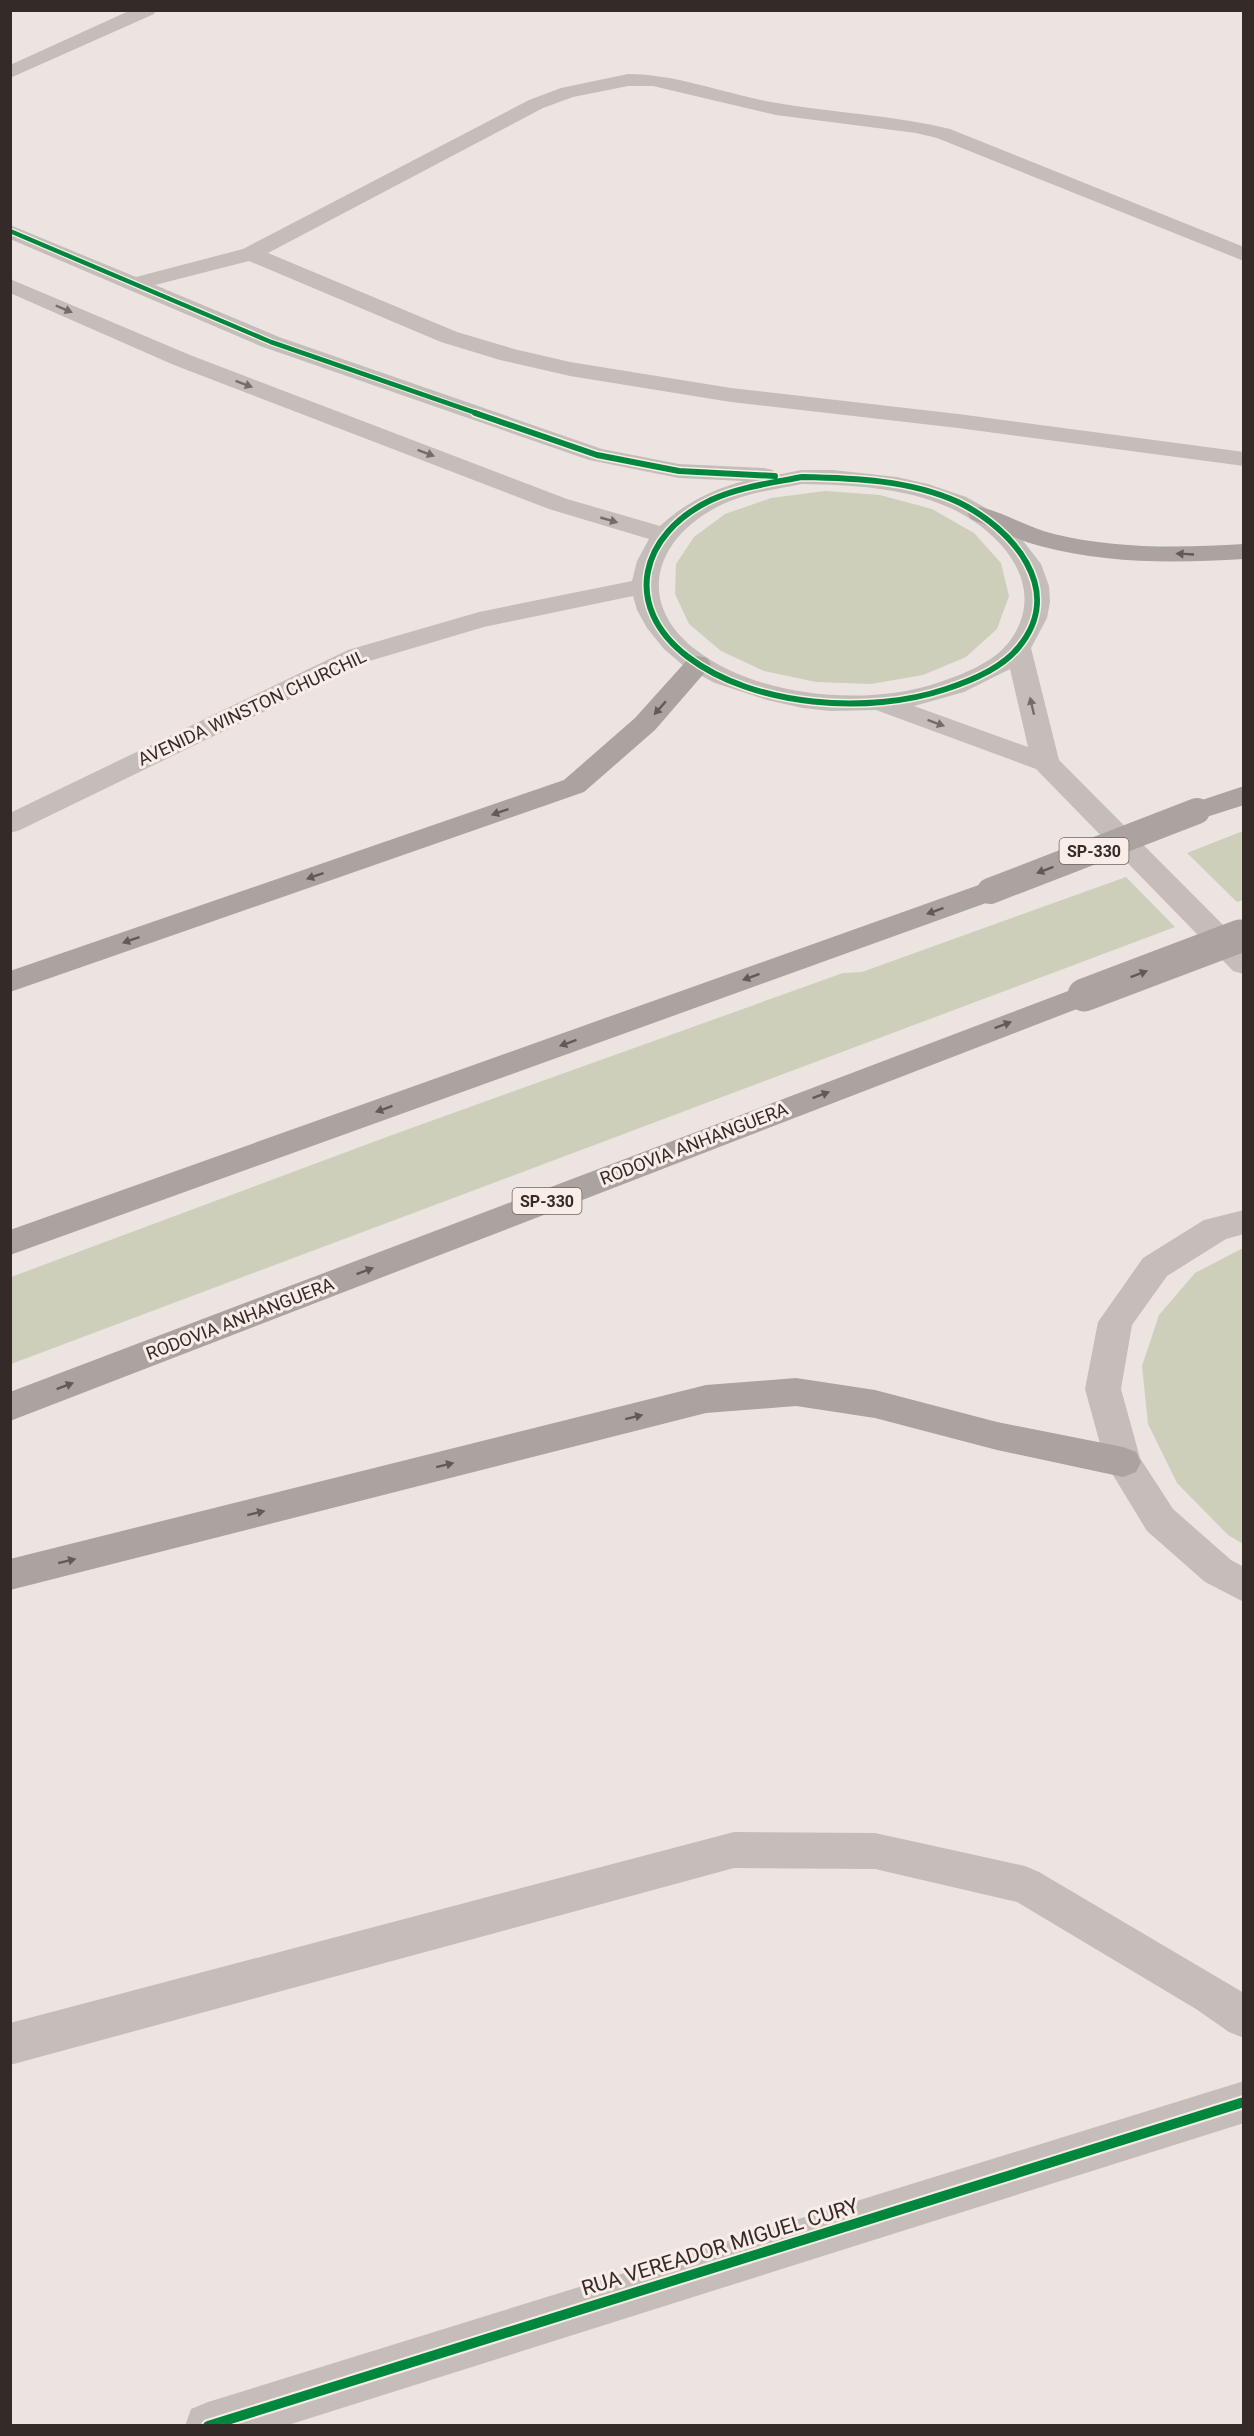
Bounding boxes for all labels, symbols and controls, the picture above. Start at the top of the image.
one-way arrow [55,304,73,314]
one-way arrow [235,379,253,389]
one-way arrow [418,448,436,458]
one-way arrow [600,516,618,525]
one-way arrow [1176,549,1195,558]
street label: AVENIDA WINSTON CHURCHIL [134,645,369,770]
one-way arrow [1027,697,1037,716]
one-way arrow [653,700,666,716]
one-way arrow [927,719,945,729]
one-way arrow [490,808,508,818]
road number: SP-330 [1060,838,1128,864]
one-way arrow [1035,865,1053,875]
one-way arrow [306,872,324,882]
one-way arrow [926,906,944,916]
one-way arrow [122,936,140,946]
one-way arrow [1130,968,1148,978]
one-way arrow [742,972,760,982]
one-way arrow [994,1020,1012,1030]
one-way arrow [559,1038,577,1048]
one-way arrow [812,1090,830,1100]
street label: RODOVIA ANHANGUERA [597,1098,791,1189]
one-way arrow [375,1104,393,1114]
road number: SP-330 [512,1188,582,1214]
one-way arrow [356,1266,374,1275]
street label: RODOVIA ANHANGUERA [143,1273,337,1364]
one-way arrow [56,1381,74,1390]
one-way arrow [625,1412,644,1422]
one-way arrow [436,1460,454,1470]
one-way arrow [247,1508,265,1517]
one-way arrow [58,1555,76,1565]
street label: RUA VEREADOR MIGUEL CURY [579,2193,862,2301]

